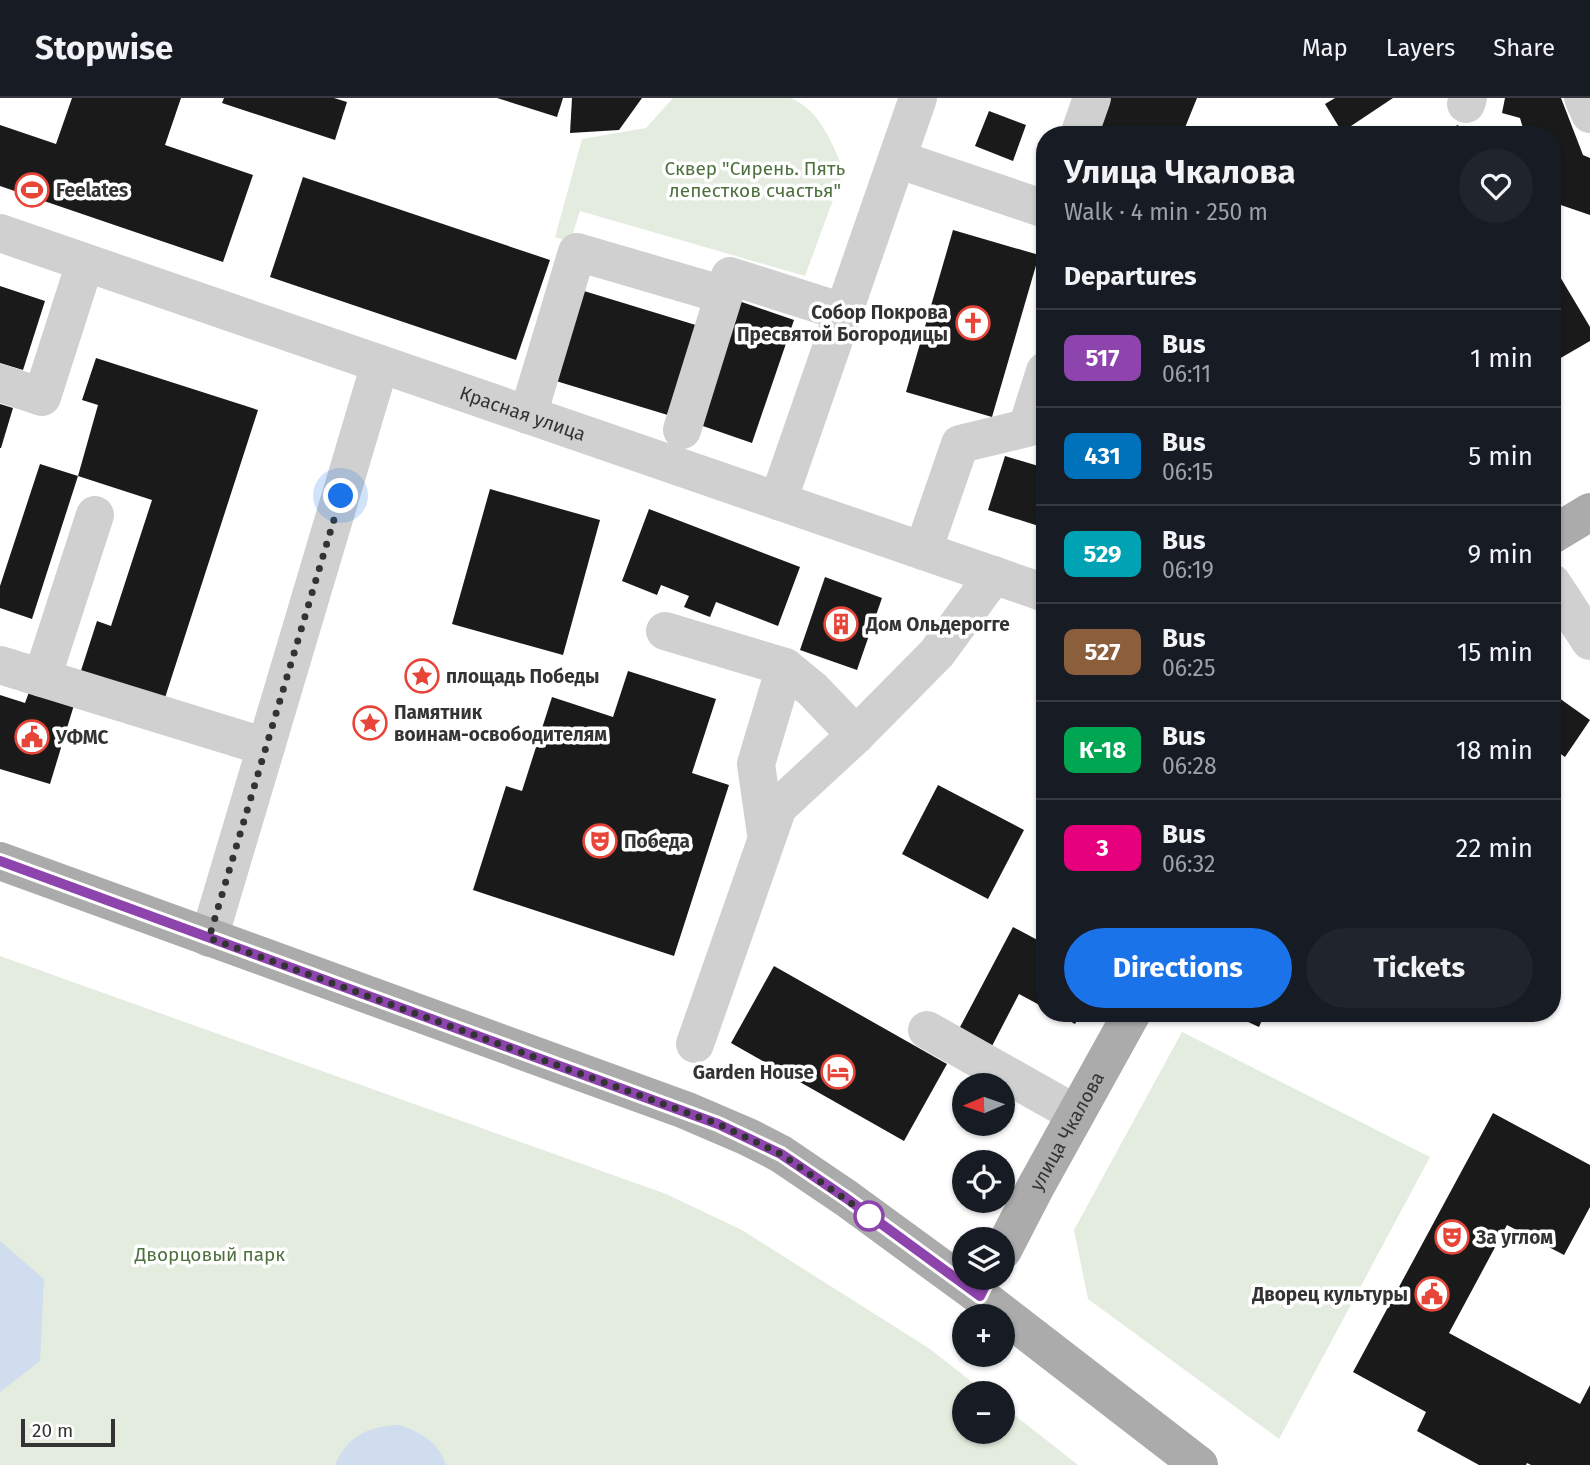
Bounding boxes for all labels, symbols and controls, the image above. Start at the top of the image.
text: Stopwise [35,28,173,68]
text: Map [1302,34,1348,62]
text: Layers [1386,34,1455,62]
text: Share [1493,34,1555,62]
button: heart [1459,149,1533,223]
text: Улица Чкалова [1064,152,1296,192]
park label: Сквер "Сирень. Пять лепестков счастья" [665,157,846,202]
sports icon: Feelates [13,171,51,209]
place label: Feelates [56,179,128,202]
text: Walk · 4 min · 250 m [1064,198,1268,226]
text: Departures [1064,261,1197,292]
place label: Собор Покрова Пресвятой Богородицы [737,301,948,346]
church icon: Собор Покрова Пресвятой Богородицы [954,304,992,342]
text: Bus [1162,329,1205,360]
text: 1 min [1470,343,1533,374]
text: 517 [1086,344,1119,372]
text: 06:11 [1162,360,1211,388]
street label: Красная улица [457,381,589,446]
text: Bus [1162,427,1205,458]
text: 5 min [1468,441,1533,472]
text: 431 [1084,442,1121,470]
text: 06:15 [1162,458,1213,486]
your location [323,478,358,513]
text: Bus [1162,525,1205,556]
text: 9 min [1468,539,1533,570]
text: 529 [1083,540,1122,568]
text: 06:19 [1162,556,1214,584]
building icon: Дом Ольдерогге [822,605,860,643]
place label: Дом Ольдерогге [865,613,1010,636]
text: Bus [1162,623,1205,654]
text: 15 min [1457,637,1533,668]
text: 527 [1085,638,1120,666]
text: 06:25 [1162,654,1216,682]
place icon: площадь Победы [403,657,441,695]
place label: площадь Победы [446,665,599,688]
place label: Памятник воинам-освободителям [394,701,607,746]
place icon: Памятник воинам-освободителям [351,704,389,742]
public building icon: УФМС [13,718,51,756]
text: Bus [1162,721,1205,752]
place label: УФМС [55,726,109,749]
text: 18 min [1456,735,1533,766]
text: К-18 [1079,736,1126,764]
text: 06:28 [1162,752,1217,780]
text: Bus [1162,819,1205,850]
theatre icon: Победа [581,822,619,860]
place label: Победа [624,830,690,853]
text: 22 min [1456,833,1533,864]
text: 3 [1096,834,1109,862]
text: 06:32 [1162,850,1215,878]
button: Directions [1064,928,1292,1008]
button: Tickets [1306,928,1533,1008]
hotel icon: Garden House [819,1053,857,1091]
place label: Garden House [693,1061,814,1084]
street label: улица Чкалова [1025,1068,1109,1195]
north arrow [952,1073,1015,1136]
map controls [952,1073,1015,1444]
button: locate [952,1150,1015,1213]
unlabelled marker [854,1201,884,1231]
theatre icon: За углом [1433,1218,1471,1256]
place label: За углом [1475,1226,1553,1249]
button: layers [952,1227,1015,1290]
park label: Дворцовый парк [134,1243,285,1266]
public building icon: Дворец культуры [1413,1275,1451,1313]
place label: Дворец культуры [1251,1283,1408,1306]
button: + [952,1304,1015,1367]
button: − [952,1381,1015,1444]
scale bar [21,1416,116,1448]
text: 20 m [32,1419,73,1442]

